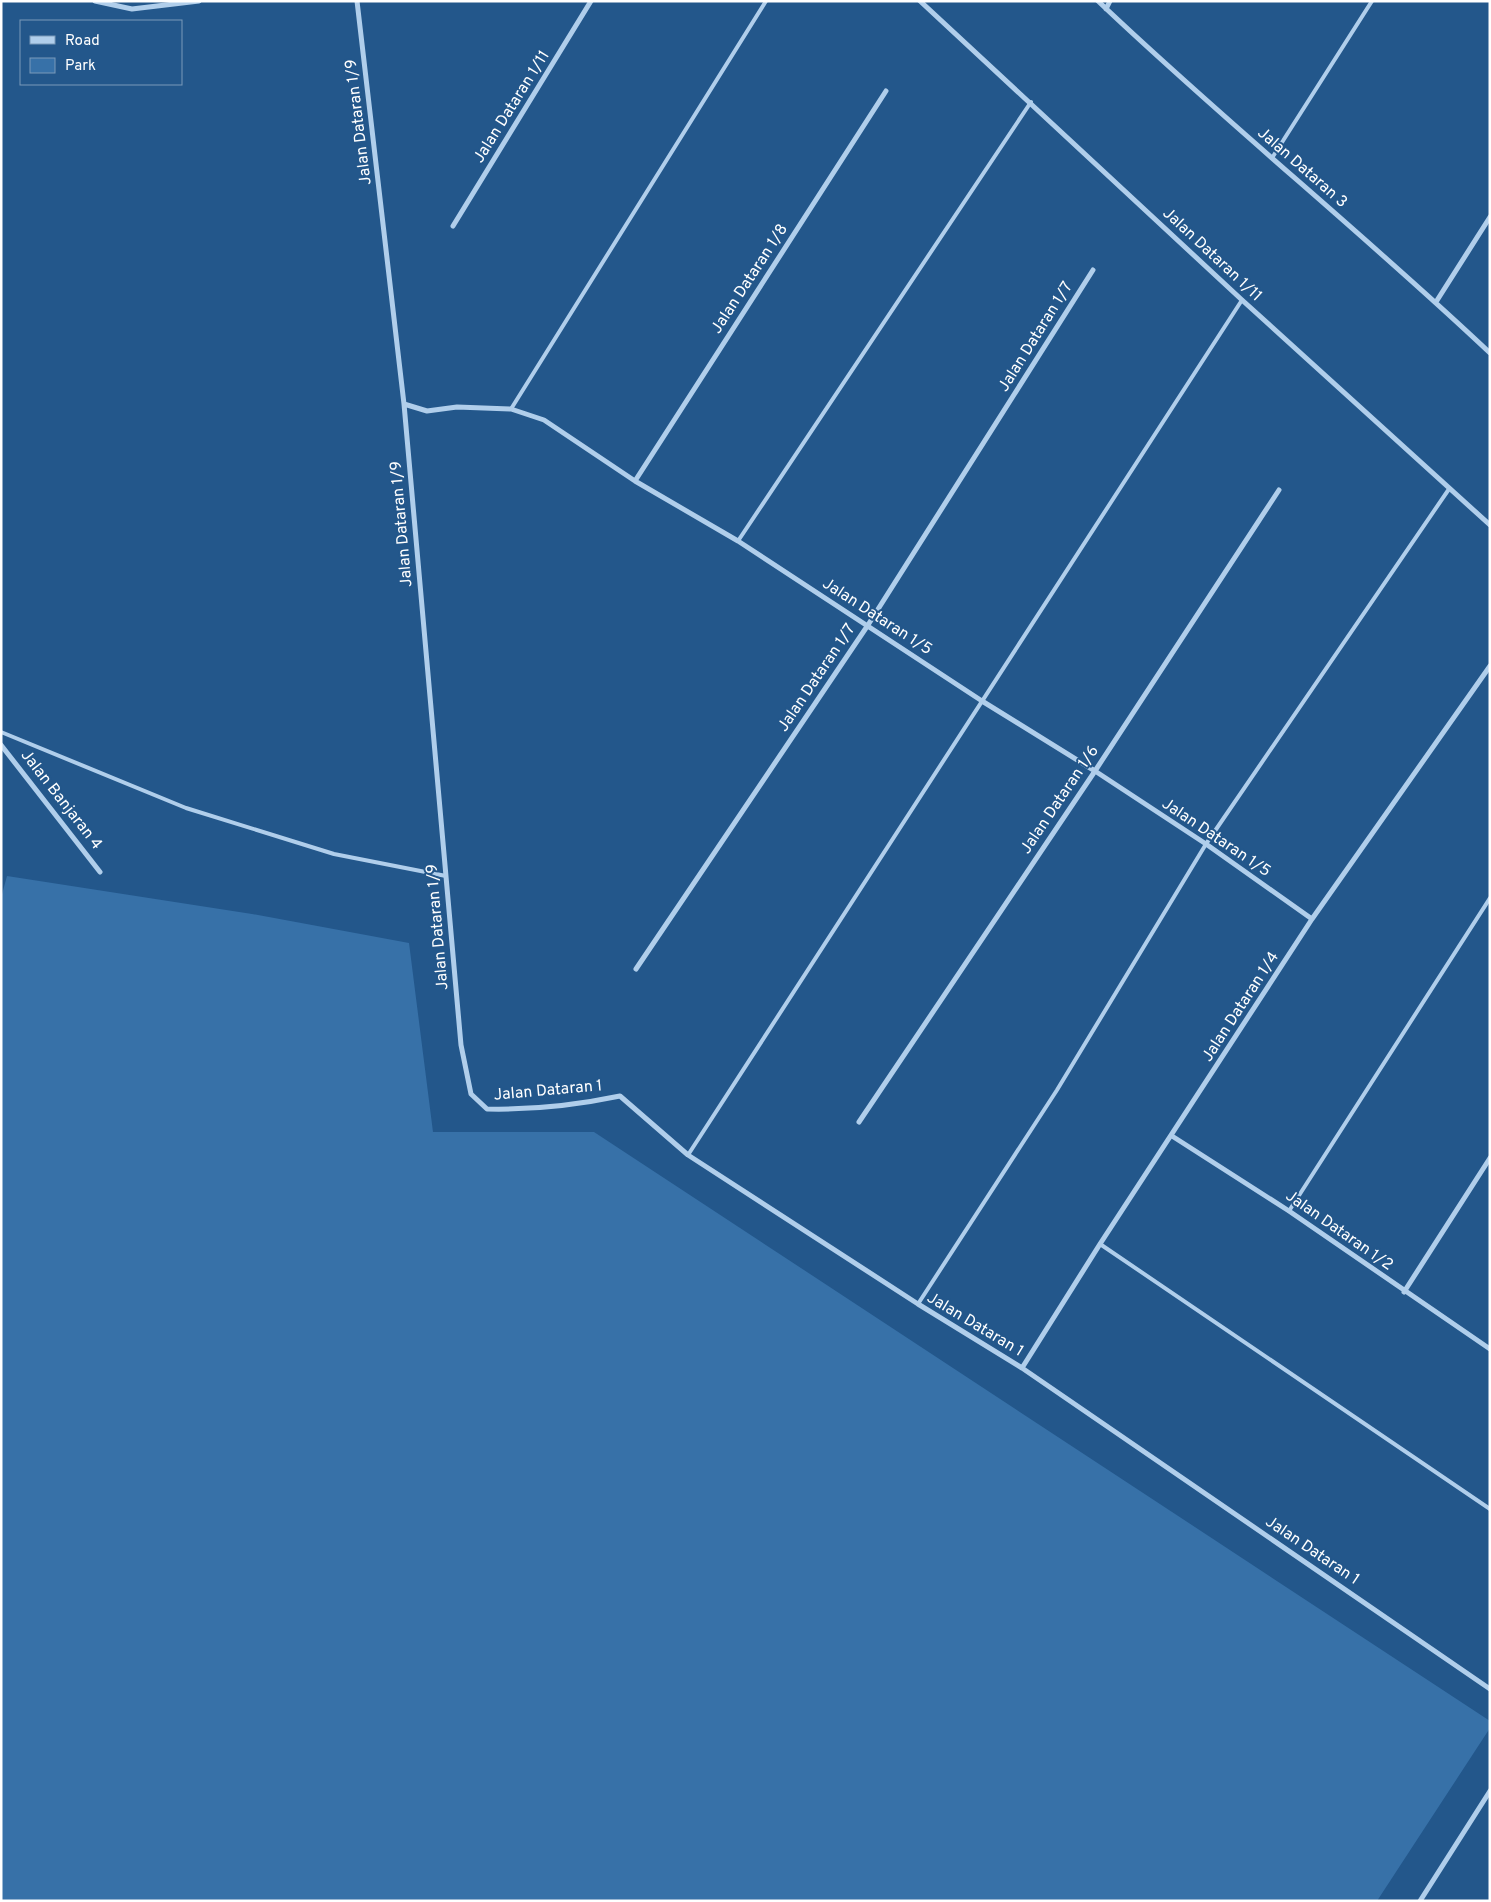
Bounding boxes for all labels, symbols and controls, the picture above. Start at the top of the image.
legend [20,20,182,85]
text: Road [65,32,100,51]
street label: Jalan Dataran 1/11 [469,47,555,167]
text: Park [65,57,96,76]
street label: Jalan Dataran 1/9 [341,58,377,186]
street label: Jalan Dataran 3 [1253,123,1351,213]
street label: Jalan Dataran 1/11 [1158,204,1266,306]
street label: Jalan Dataran 1/8 [707,220,793,338]
street label: Jalan Dataran 1/7 [994,278,1078,396]
street label: Jalan Dataran 1/9 [387,460,417,588]
street label: Jalan Dataran 1/5 [818,574,936,660]
street label: Jalan Dataran 1/7 [774,620,860,736]
street label: Jalan Dataran 1/6 [1016,742,1104,858]
street label: Jalan Banjaran 4 [16,746,106,854]
street label: Jalan Dataran 1/5 [1158,794,1274,882]
street label: Jalan Dataran 1/9 [423,863,453,991]
street label: Jalan Dataran 1/4 [1198,948,1284,1066]
street label: Jalan Dataran 1 [493,1076,603,1106]
street label: Jalan Dataran 1/2 [1281,1186,1397,1276]
street label: Jalan Dataran 1 [923,1288,1027,1362]
street label: Jalan Dataran 1 [1261,1512,1363,1590]

